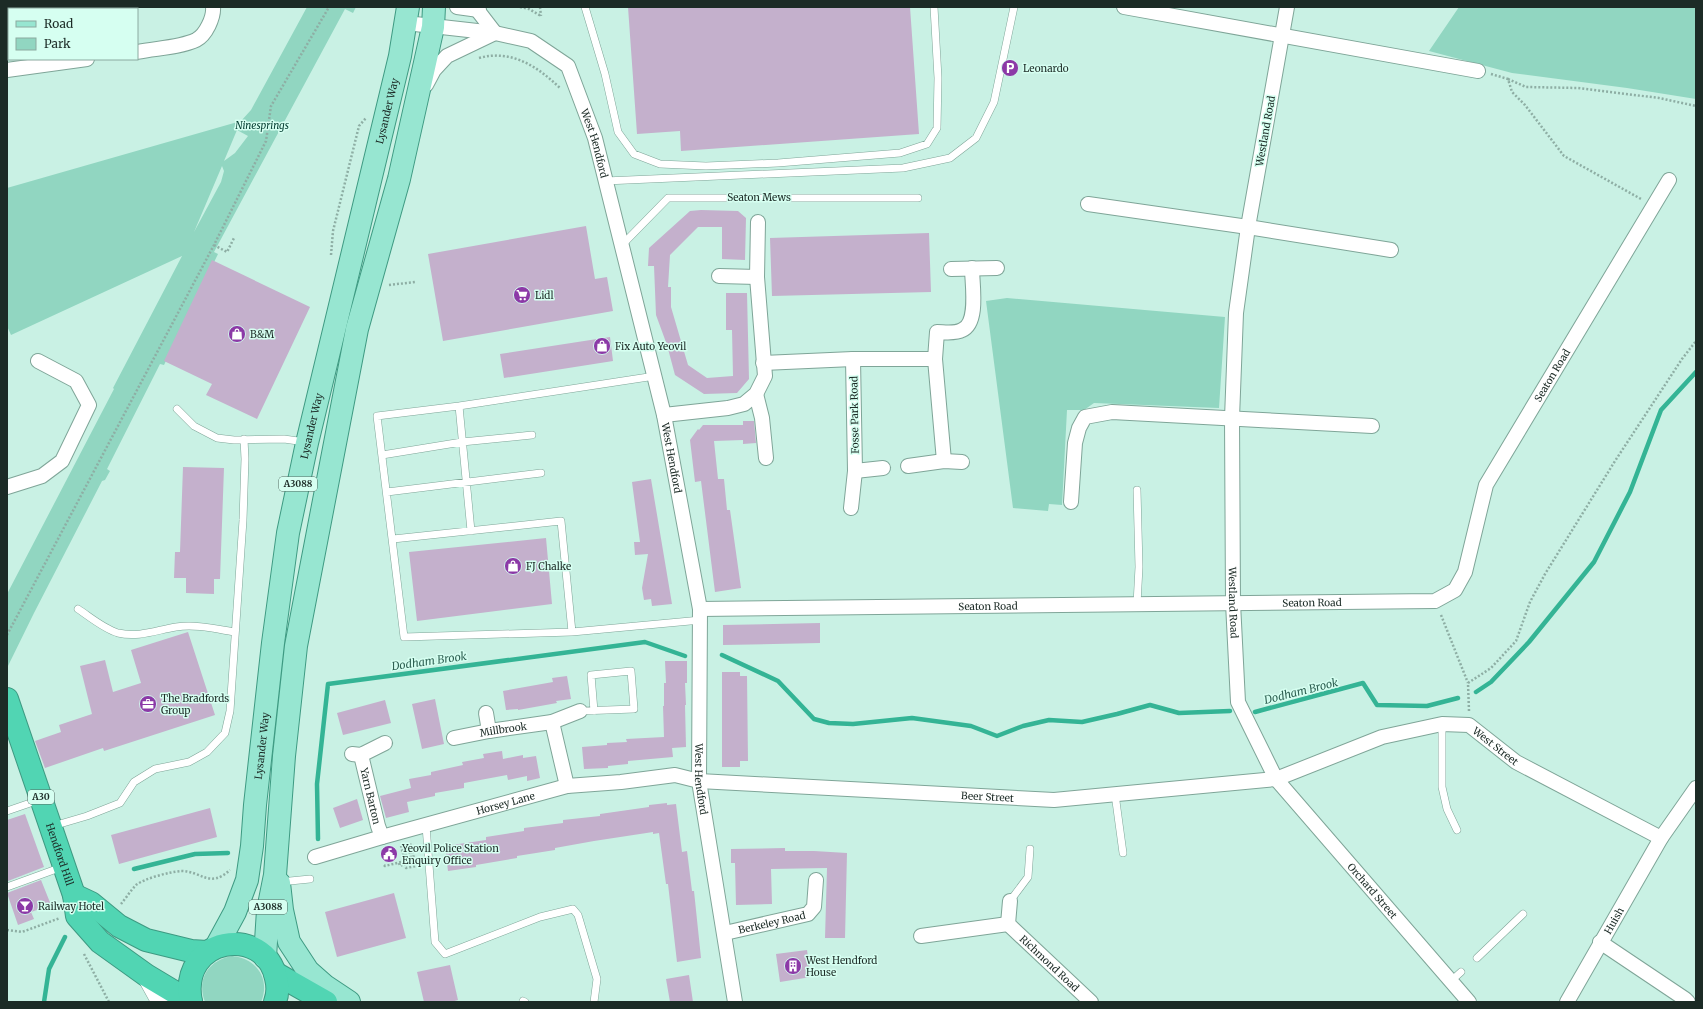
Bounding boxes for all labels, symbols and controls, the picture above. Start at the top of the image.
legend [8,8,138,60]
text: Road [44,16,73,31]
text: Park [44,36,71,51]
parking icon: Leonardo [1000,58,1020,78]
place label: Leonardo [1023,62,1069,75]
street label: Lysander Way [373,77,402,145]
street label: Westland Road [1253,95,1278,168]
street label: West Hendford [577,106,611,179]
park label: Ninesprings [235,119,289,132]
street label: Seaton Mews [727,191,791,204]
supermarket icon: Lidl [512,285,532,305]
place label: Lidl [535,289,554,302]
shop icon: B&M [227,324,247,344]
place label: B&M [250,328,274,341]
shop icon: Fix Auto Yeovil [592,336,612,356]
place label: Fix Auto Yeovil [615,340,686,353]
street label: Seaton Road [1531,347,1573,404]
street label: Fosse Park Road [847,376,862,454]
street label: Lysander Way [298,392,326,460]
street label: West Hendford [658,421,684,494]
road number: A3088 [279,477,317,491]
shop icon: FJ Chalke [503,556,523,576]
place label: FJ Chalke [526,560,571,573]
street label: Westland Road [1226,566,1241,639]
street label: Seaton Road [1282,596,1342,610]
street label: Seaton Road [958,600,1018,613]
water label: Dodham Brook [390,649,467,673]
water label: Dodham Brook [1262,675,1339,707]
place label: The Bradfords Group [161,692,229,717]
office icon: The Bradfords Group [138,694,158,714]
street label: Lysander Way [252,712,272,780]
street label: Millbrook [478,720,528,740]
street label: West Street [1469,724,1521,768]
street label: West Hendford [692,742,710,816]
street label: Yarn Barton [357,765,383,826]
street label: Horsey Lane [475,789,536,818]
street label: Beer Street [961,789,1014,805]
road number: A30 [28,790,54,804]
street label: Hendford Hill [43,821,76,887]
place label: Yeovil Police Station Enquiry Office [401,842,499,867]
public building icon: Yeovil Police Station Enquiry Office [379,844,399,864]
street label: Orchard Street [1345,860,1400,922]
bar icon: Railway Hotel [15,896,35,916]
place label: Railway Hotel [38,900,104,913]
road number: A3088 [249,900,287,914]
street label: Huish [1601,905,1627,936]
street label: Berkeley Road [737,909,807,937]
street label: Richmond Road [1017,932,1082,994]
place label: West Hendford House [805,954,877,979]
building icon: West Hendford House [783,956,803,976]

